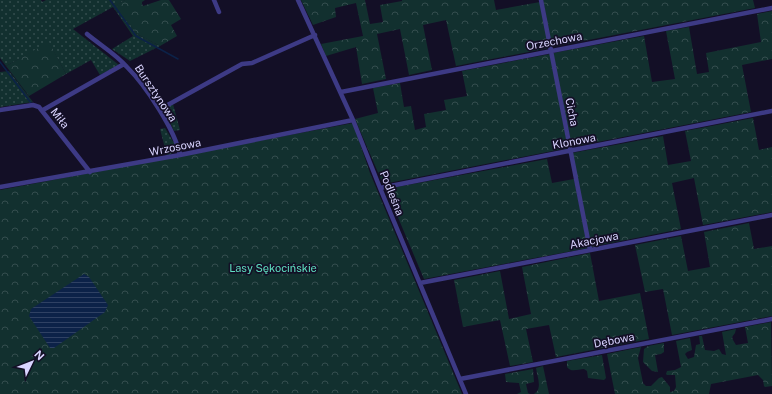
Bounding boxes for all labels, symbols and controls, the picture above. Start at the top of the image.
street label: Orzechowa [525,30,583,52]
street label: Bursztynowa [133,62,179,124]
street label: Cicha [563,97,581,127]
street label: Miła [48,106,72,130]
street label: Klonowa [551,131,597,151]
street label: Wrzosowa [148,136,202,158]
street label: Podleśna [378,169,406,217]
street label: Akacjowa [569,229,619,251]
park label: Lasy Sękocińskie [229,262,317,274]
street label: Dębowa [593,330,635,350]
north arrow [12,342,52,382]
text: N [32,348,47,362]

